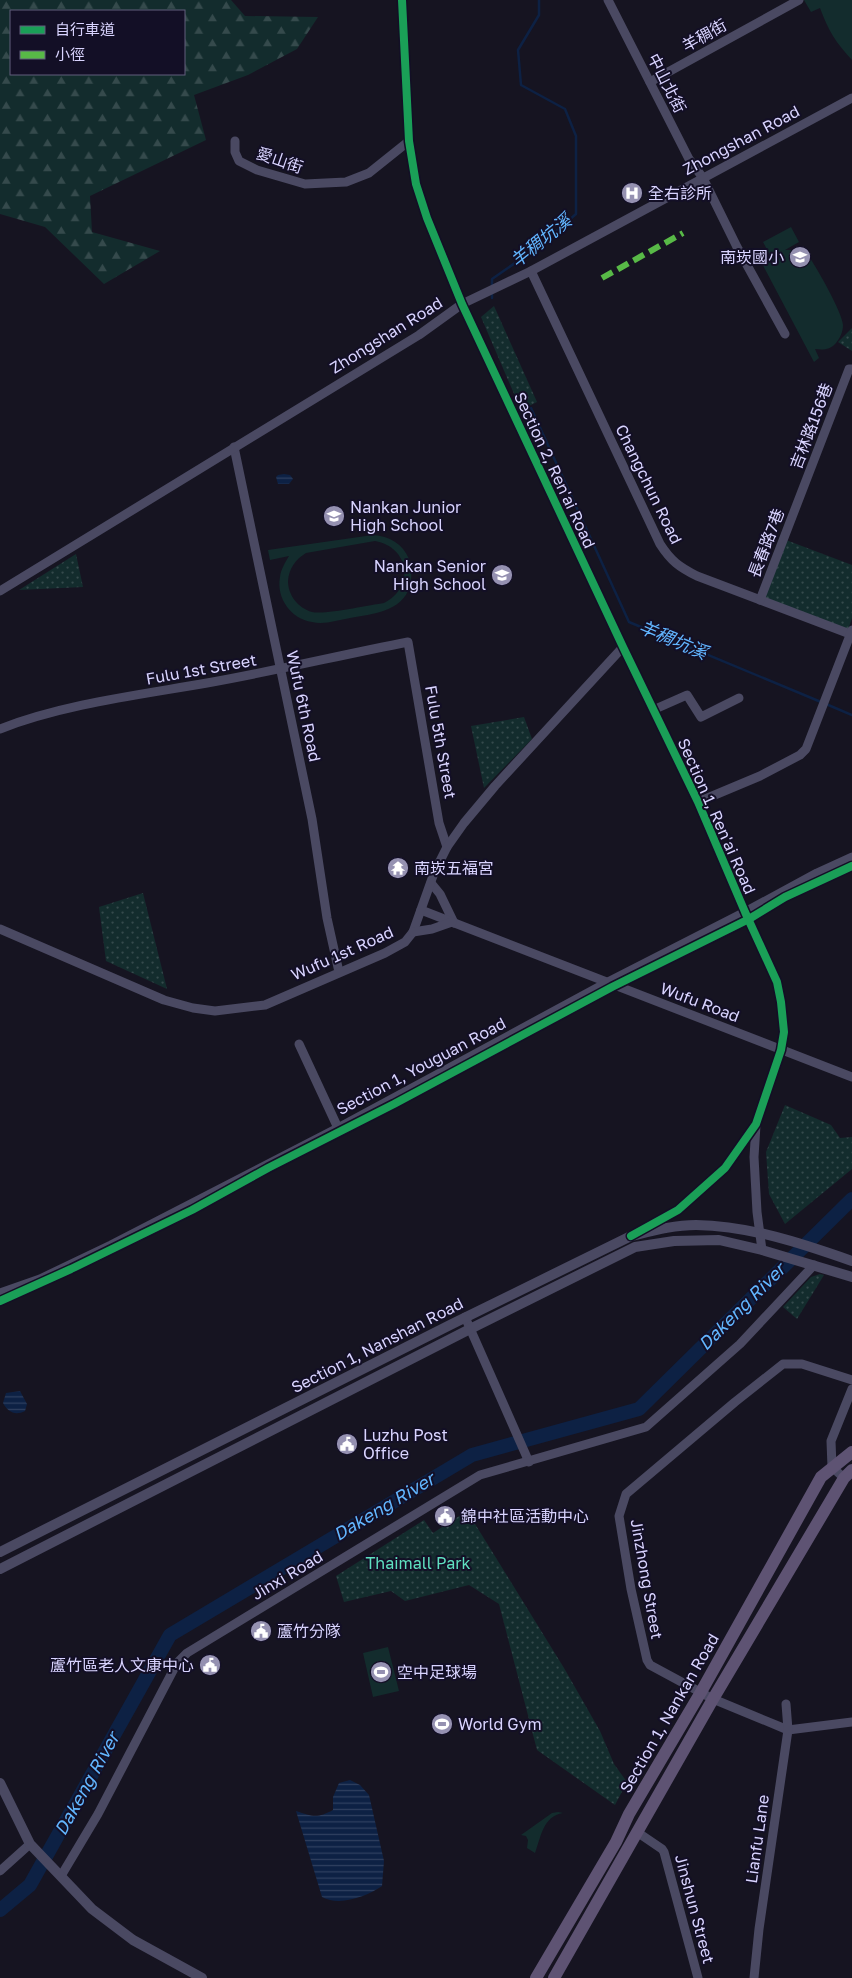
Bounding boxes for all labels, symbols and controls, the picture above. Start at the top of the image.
legend [10,10,185,75]
street label: 羊稠街 [678,15,730,55]
text: 自行車道 [55,20,115,38]
text: 小徑 [55,45,85,63]
street label: 中山北街 [644,50,690,116]
street label: Zhongshan Road [679,101,803,179]
street label: 愛山街 [254,143,306,177]
hospital icon: 全右診所 [620,181,644,205]
place label: 全右診所 [648,183,712,203]
water label: 羊稠坑溪 [505,207,578,271]
school or university icon: 南崁國小 [788,245,812,269]
place label: 南崁國小 [720,247,784,267]
street label: Zhongshan Road [326,292,446,378]
street label: 吉林路156巷 [785,380,837,472]
street label: Section 2, Ren'ai Road [510,389,600,551]
street label: Changchun Road [611,421,687,547]
place label: Nankan Junior High School [350,497,461,535]
school or university icon: Nankan Junior High School [322,504,346,528]
street label: 長春路7巷 [744,506,788,580]
place label: Nankan Senior High School [374,556,486,594]
school or university icon: Nankan Senior High School [490,563,514,587]
water label: 羊稠坑溪 [636,615,714,664]
street label: Wufu 6th Road [282,648,326,764]
street label: Fulu 1st Street [144,649,258,689]
street label: Fulu 5th Street [421,684,461,800]
street label: Section 1, Ren'ai Road [674,735,760,897]
temple icon: 南崁五福宮 [386,856,410,880]
place label: 南崁五福宮 [414,858,494,878]
street label: Wufu 1st Road [288,921,396,985]
street label: Wufu Road [657,978,743,1026]
street label: Section 1, Youguan Road [333,1013,509,1119]
water label: Dakeng River [693,1256,791,1354]
street label: Section 1, Nanshan Road [288,1293,466,1397]
place label: Luzhu Post Office [363,1425,448,1463]
public building icon: Luzhu Post Office [335,1432,359,1456]
water label: Dakeng River [329,1466,441,1545]
public building icon: 錦中社區活動中心 [433,1504,457,1528]
place label: 錦中社區活動中心 [461,1506,589,1526]
street label: Jinzhong Street [627,1517,667,1641]
street label: Jinxi Road [248,1546,326,1604]
park label: Thaimall Park [365,1553,471,1573]
public building icon: 蘆竹分隊 [249,1619,273,1643]
place label: 蘆竹分隊 [277,1621,341,1641]
street label: Section 1, Nankan Road [615,1630,723,1796]
public building icon: 蘆竹區老人文康中心 [198,1653,222,1677]
place label: 蘆竹區老人文康中心 [50,1655,194,1675]
sports icon: 空中足球場 [369,1660,393,1684]
place label: 空中足球場 [397,1662,477,1682]
sports icon: World Gym [430,1712,454,1736]
place label: World Gym [458,1714,542,1734]
water label: Dakeng River [49,1726,125,1839]
street label: Lianfu Lane [741,1793,773,1885]
street label: Jinshun Street [671,1852,719,1966]

